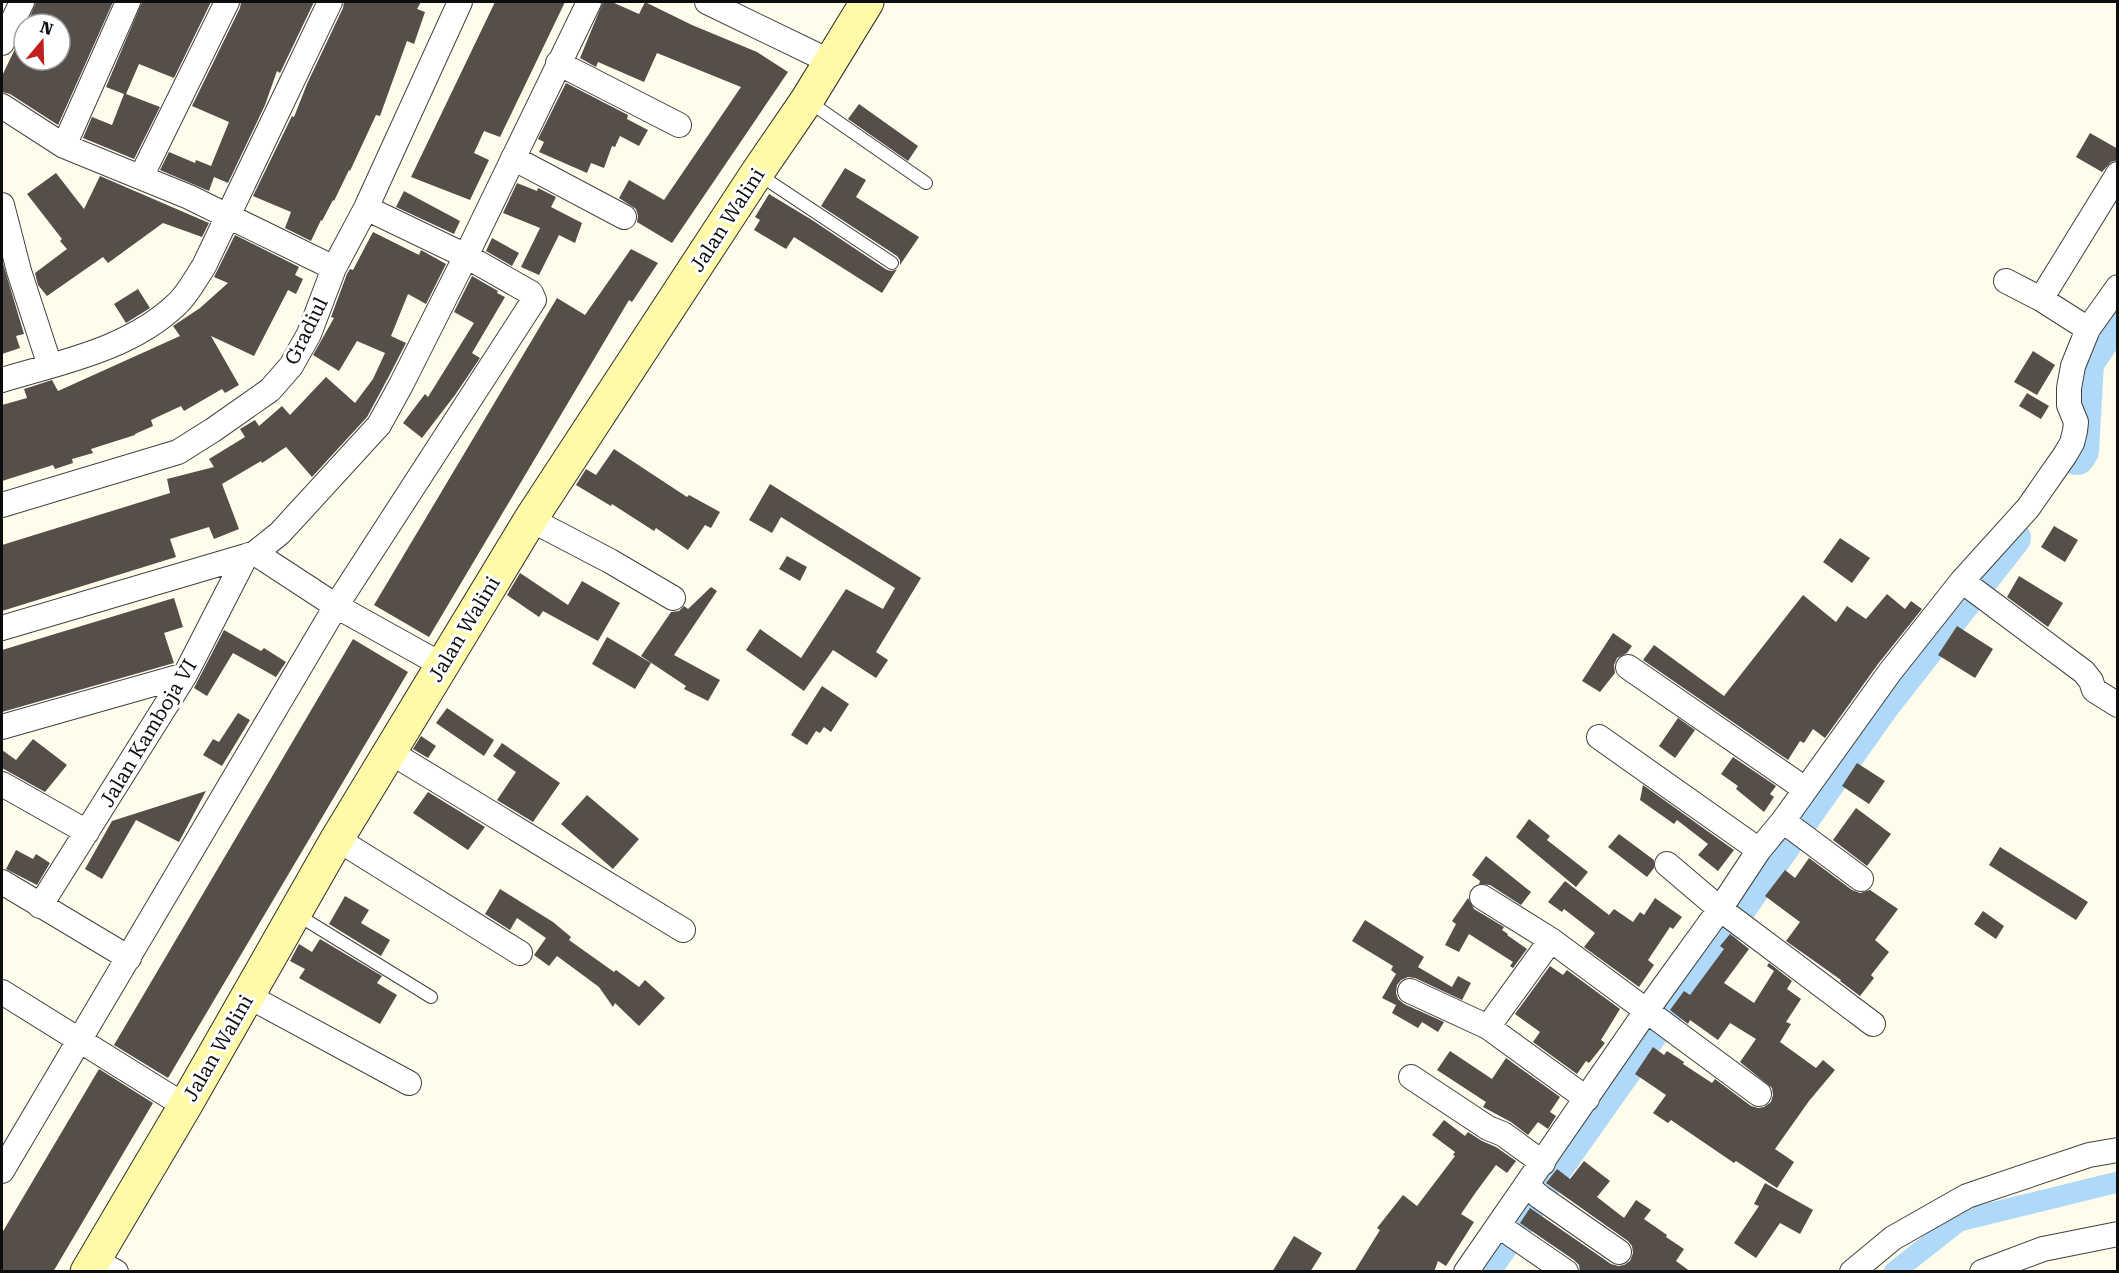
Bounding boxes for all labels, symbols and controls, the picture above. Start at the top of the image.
north arrow [12,12,72,72]
text: N [38,17,56,39]
street label: Jalan Walini [685,164,769,276]
street label: Gradiul [279,293,333,369]
street label: Jalan Walini [423,572,505,686]
street label: Jalan Kamboja VI [94,655,202,811]
street label: Jalan Walini [178,991,258,1105]

